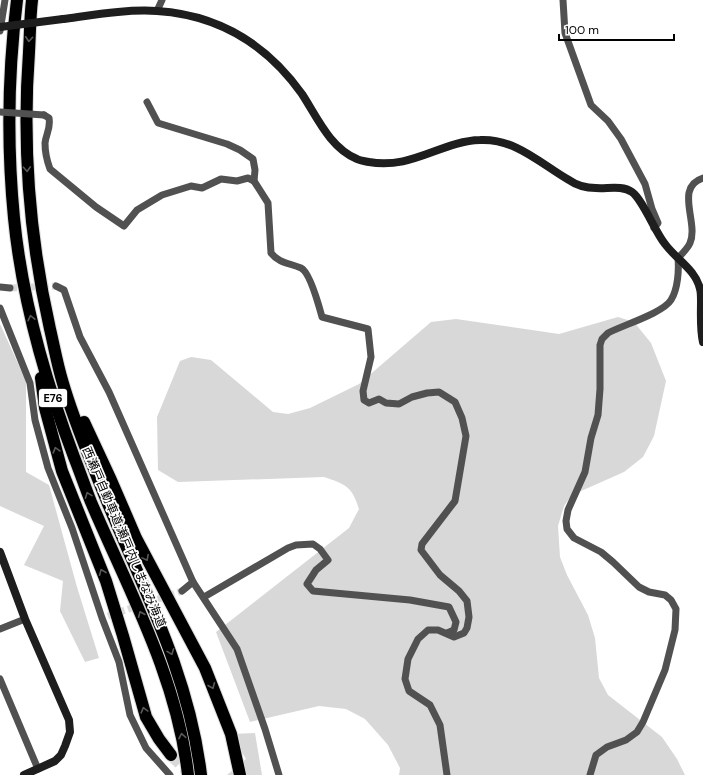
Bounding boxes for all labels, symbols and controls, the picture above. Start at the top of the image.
scale bar [559,16,674,42]
text: 100 m [565,22,599,38]
one-way arrow [25,36,34,42]
one-way arrow [23,166,31,172]
one-way arrow [28,315,36,321]
road number: E76 [39,389,67,407]
street label: 西瀬戸自動車道;瀬戸内しまなみ海道 [79,444,169,630]
one-way arrow [53,447,61,454]
one-way arrow [85,491,93,498]
one-way arrow [142,554,149,561]
one-way arrow [99,568,107,575]
one-way arrow [138,610,146,618]
one-way arrow [166,649,174,656]
one-way arrow [207,683,215,690]
one-way arrow [140,706,149,713]
one-way arrow [178,733,187,740]

